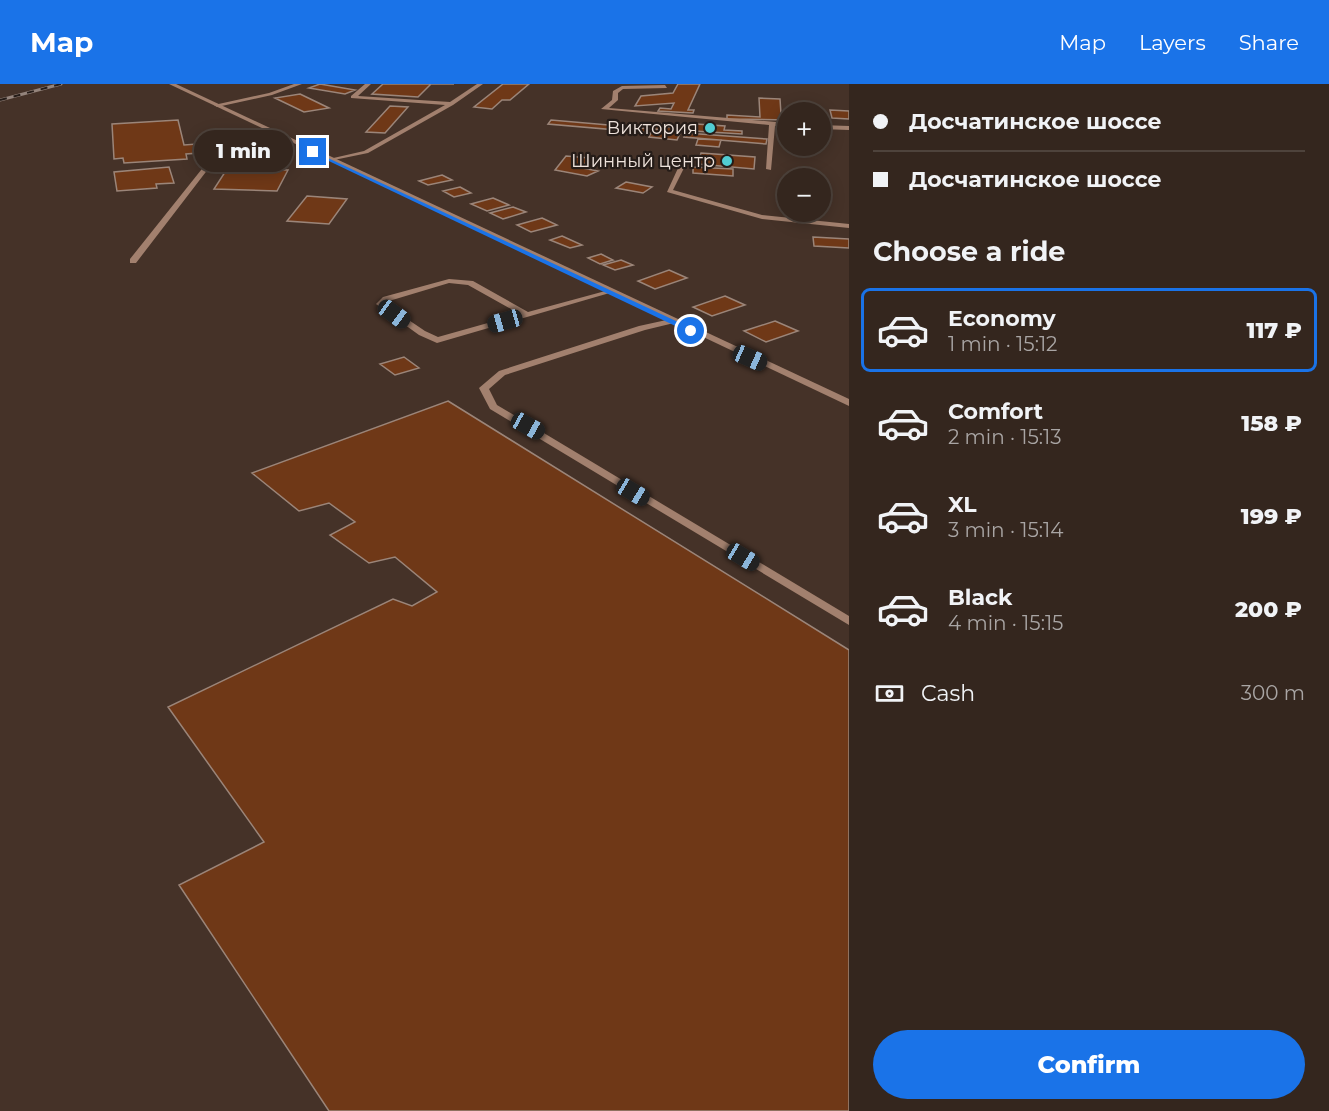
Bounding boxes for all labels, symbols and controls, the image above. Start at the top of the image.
text: Map [30,25,93,59]
text: Map [1059,30,1106,55]
text: Layers [1139,30,1206,55]
text: Share [1239,30,1299,55]
map controls [777,102,831,222]
button: + [777,102,831,156]
text: Досчатинское шоссе [909,108,1162,135]
place label: Виктория [607,117,698,139]
marker: Виктория [703,121,717,135]
callout: 1 min [193,131,292,173]
route end [299,138,326,165]
text: 1 min [216,139,271,163]
place label: Шинный центр [571,150,715,172]
marker: Шинный центр [720,154,734,168]
text: Досчатинское шоссе [909,166,1162,193]
button: − [777,168,831,222]
text: Choose a ride [873,235,1065,268]
car [374,296,414,332]
icon: car [876,303,930,357]
text: Economy [948,305,1056,332]
car [485,307,525,335]
route start [677,317,704,344]
text: 117 ₽ [1246,317,1302,344]
text: 1 min · 15:12 [948,332,1057,356]
car [730,342,770,374]
icon: car [876,396,930,450]
text: Comfort [948,398,1043,425]
car [508,409,548,443]
text: 158 ₽ [1241,410,1302,437]
text: 2 min · 15:13 [948,425,1062,449]
car [613,475,653,509]
icon: car [876,489,930,543]
text: XL [948,491,977,518]
text: 199 ₽ [1241,503,1302,530]
text: 3 min · 15:14 [948,518,1063,542]
car [723,540,763,574]
icon: car [876,582,930,636]
text: Black [948,584,1012,611]
text: 200 ₽ [1235,596,1302,623]
text: 4 min · 15:15 [948,611,1063,635]
icon: cash [873,677,906,710]
text: Cash [921,680,975,707]
text: 300 m [1241,681,1305,705]
button: Confirm [873,1030,1305,1099]

